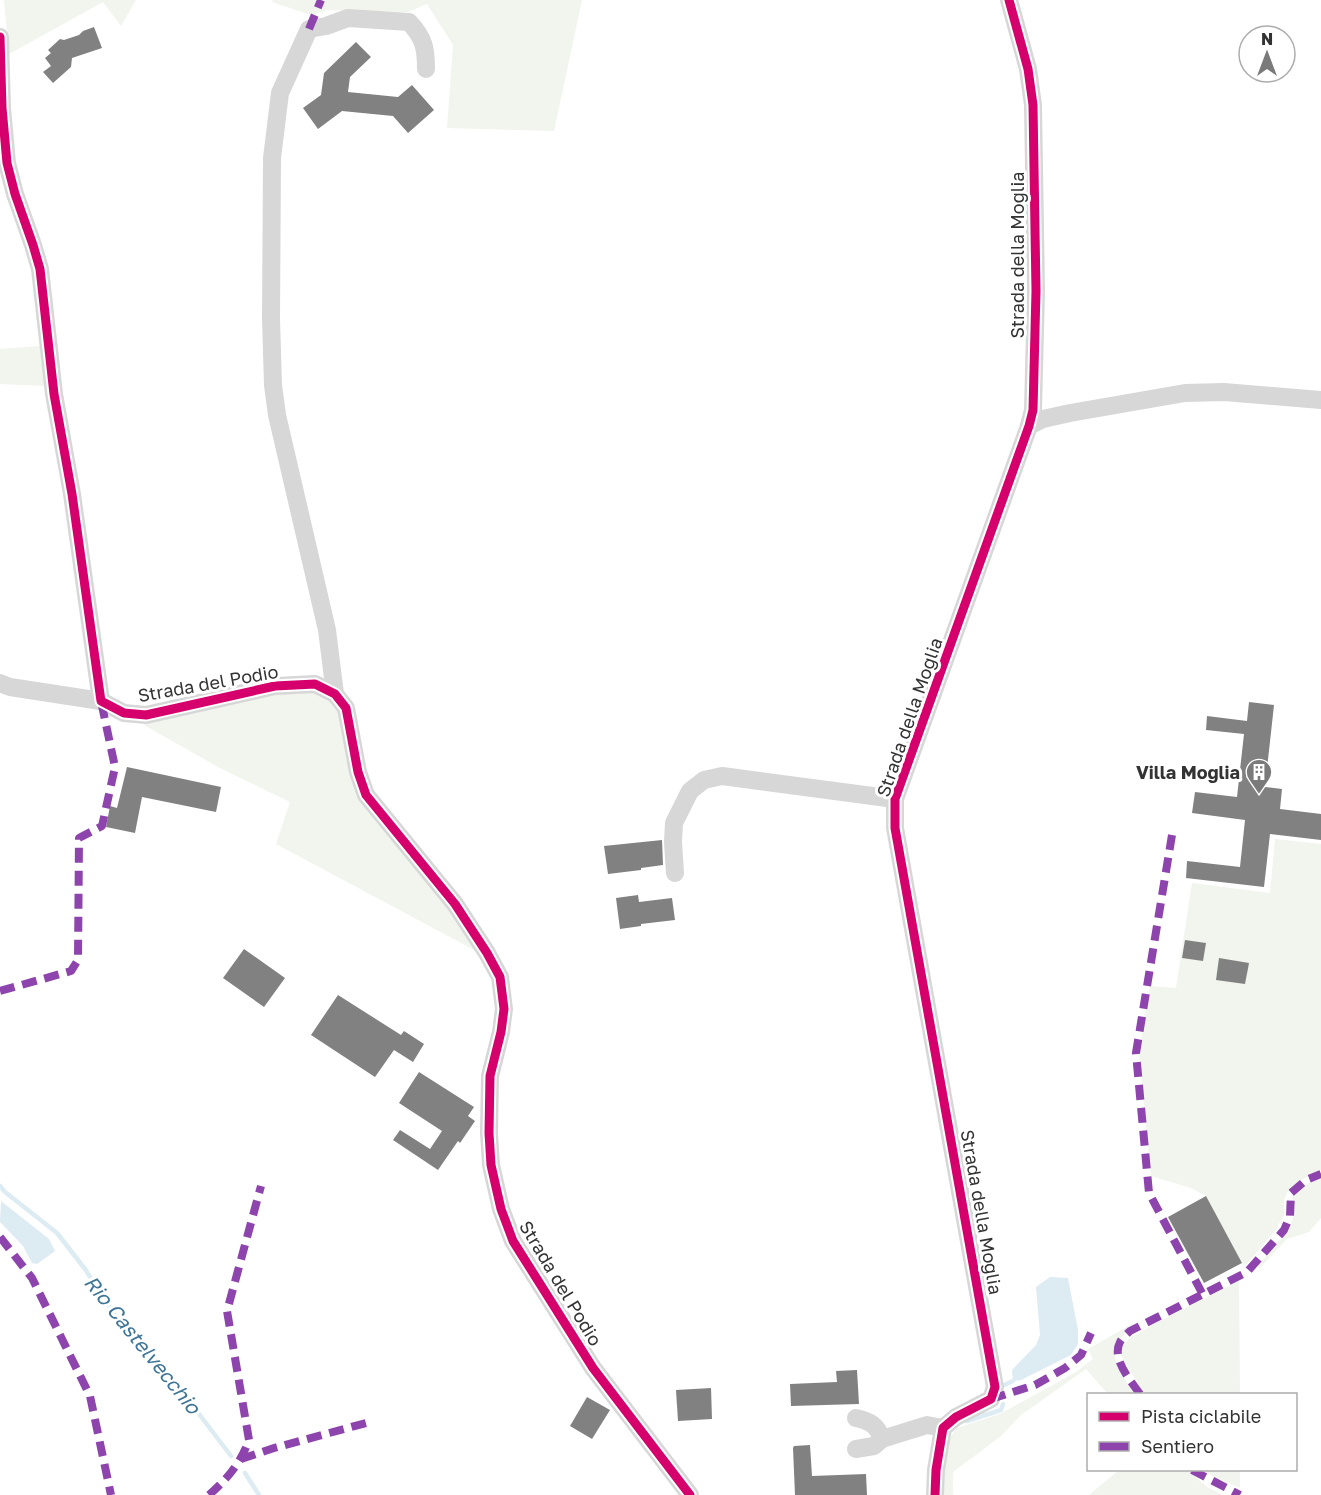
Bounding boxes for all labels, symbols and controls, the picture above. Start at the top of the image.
north arrow [1237,24,1297,84]
text: N [1261,29,1273,49]
street label: Strada della Moglia [1006,172,1028,338]
street label: Strada della Moglia [871,635,947,799]
street label: Strada del Podio [136,660,280,706]
building icon: Villa Moglia [1244,757,1274,795]
place label: Villa Moglia [1136,761,1240,783]
street label: Strada della Moglia [957,1128,1007,1296]
street label: Strada del Podio [515,1216,607,1350]
water label: Rio Castelvecchio [80,1270,207,1419]
legend [1087,1393,1297,1471]
text: Pista ciclabile [1141,1405,1261,1427]
text: Sentiero [1141,1435,1214,1457]

